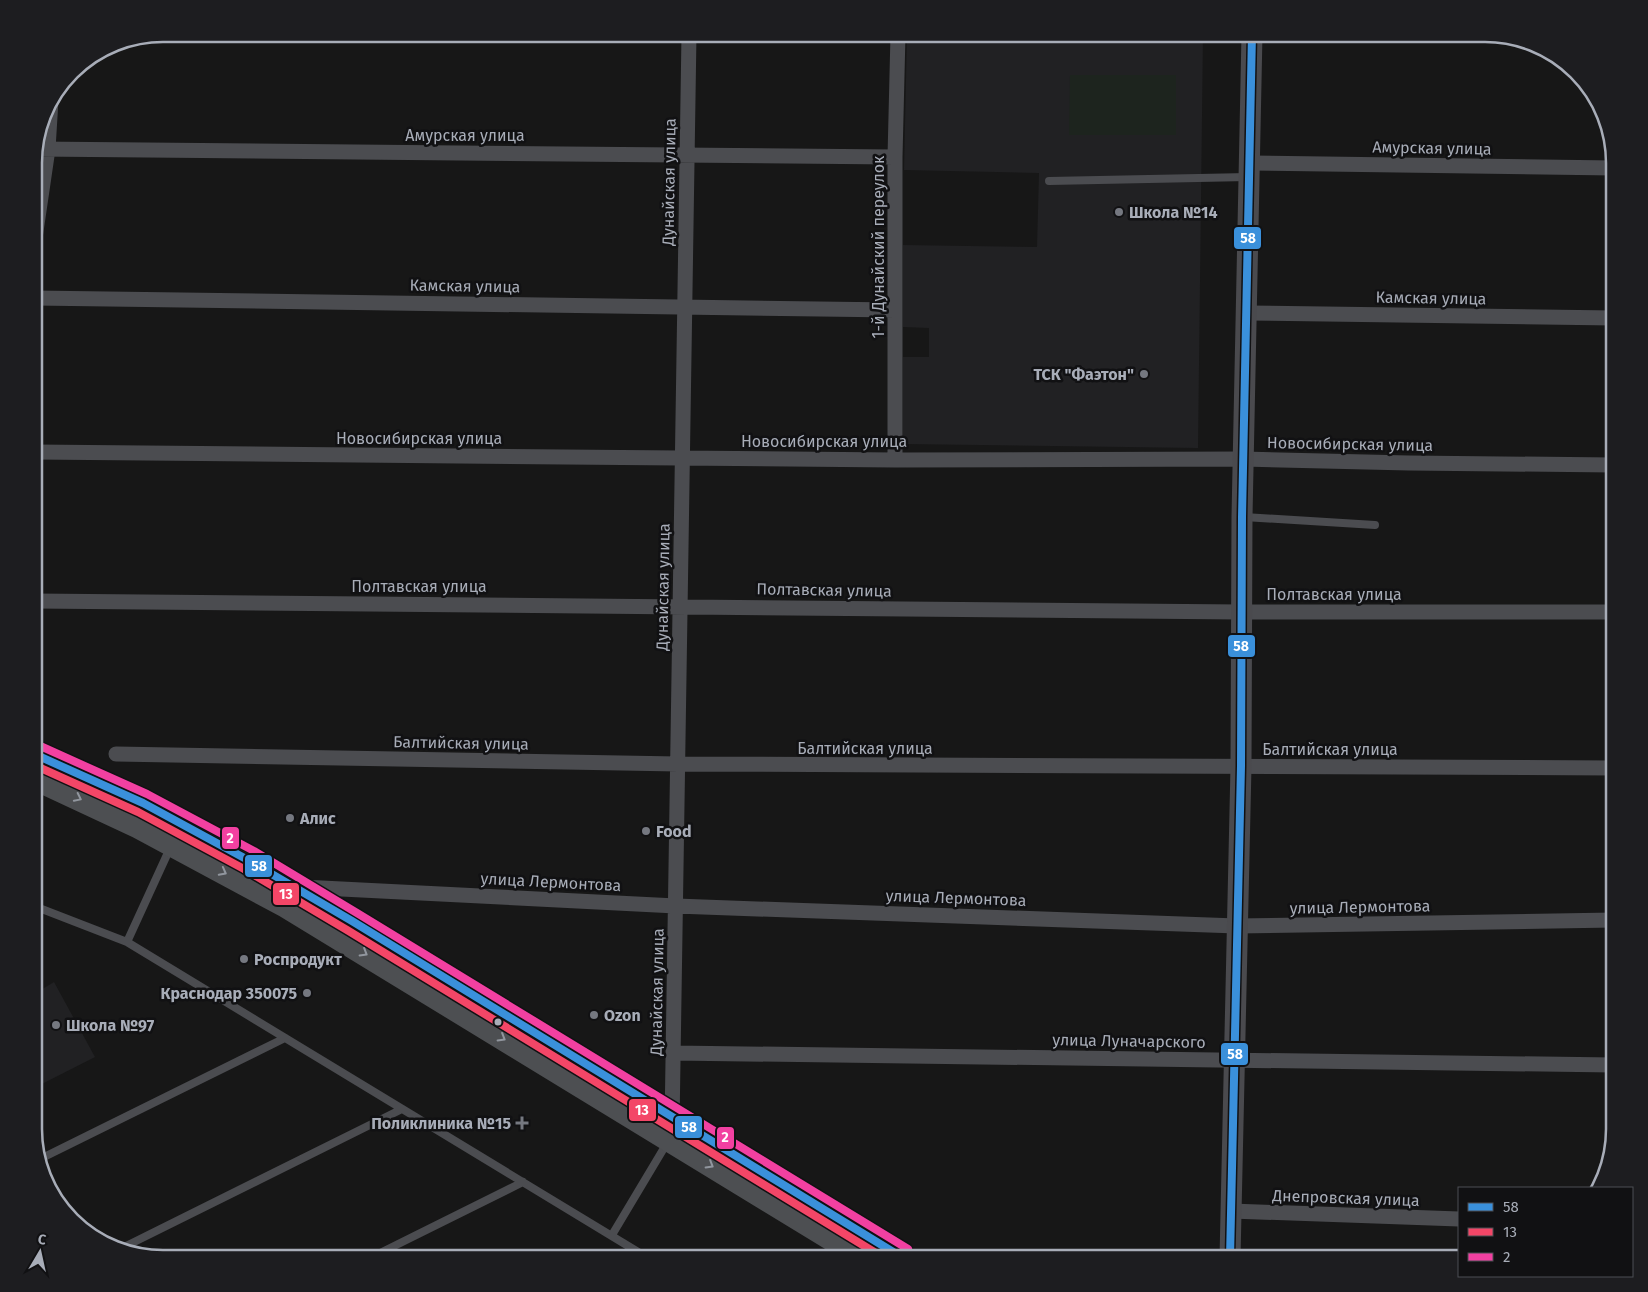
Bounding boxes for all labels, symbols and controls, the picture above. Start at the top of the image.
street label: Дунайская улица [658,118,680,247]
street label: Амурская улица [405,126,525,145]
street label: Амурская улица [1372,137,1492,159]
street label: 1-й Дунайский переулок [869,155,888,338]
place label: Школа №14 [1129,203,1218,222]
marker: Школа №14 [1113,206,1125,218]
line badge: 58 [1233,226,1262,250]
text: 58 [1240,230,1256,247]
street label: Камская улица [409,276,521,296]
street label: Камская улица [1375,288,1487,308]
place label: ТСК "Фаэтон" [1033,365,1134,384]
marker: ТСК "Фаэтон" [1138,368,1150,380]
street label: Новосибирская улица [336,429,502,448]
street label: Новосибирская улица [741,432,907,451]
street label: Новосибирская улица [1267,433,1433,455]
street label: Дунайская улица [652,523,674,652]
street label: Полтавская улица [351,577,487,596]
street label: Полтавская улица [756,579,892,601]
street label: Полтавская улица [1266,585,1402,604]
line badge: 58 [1227,634,1256,658]
text: 58 [1233,638,1249,655]
street label: Балтийская улица [393,732,529,754]
street label: Балтийская улица [797,739,933,758]
street label: Балтийская улица [1262,740,1398,759]
one-way arrow [73,791,82,801]
place label: Алис [299,809,336,828]
marker: Алис [284,812,296,824]
place label: Food [656,822,692,841]
marker: Food [640,825,652,837]
line badge: 2 [221,826,240,850]
text: 2 [226,830,234,847]
line badge: 58 [244,854,273,878]
text: 58 [251,858,267,875]
one-way arrow [218,866,227,876]
street label: улица Лермонтова [480,869,622,895]
line badge: 13 [272,882,300,906]
text: 13 [279,886,293,903]
street label: улица Лермонтова [885,886,1027,910]
street label: улица Лермонтова [1289,896,1431,918]
street label: Дунайская улица [646,928,668,1057]
one-way arrow [358,947,367,957]
place label: Роспродукт [254,950,342,969]
marker: Роспродукт [238,953,250,965]
place label: Краснодар 350075 [160,984,297,1003]
marker: Краснодар 350075 [301,987,313,999]
place label: Ozon [604,1006,641,1025]
marker: Ozon [588,1009,600,1021]
place label: Школа №97 [66,1016,155,1035]
unlabelled marker [493,1017,503,1027]
marker: Школа №97 [50,1019,62,1031]
street label: улица Луначарского [1052,1030,1206,1052]
one-way arrow [497,1031,506,1041]
line badge: 58 [1220,1042,1249,1066]
text: 58 [1227,1046,1243,1063]
line badge: 13 [628,1098,657,1122]
text: 13 [635,1102,649,1119]
place label: Поликлиника №15 [371,1114,511,1133]
line badge: 58 [674,1115,703,1139]
marker: Поликлиника №15 [515,1116,529,1130]
text: 58 [681,1119,697,1136]
line badge: 2 [716,1126,735,1150]
text: 2 [721,1129,729,1146]
one-way arrow [705,1159,714,1169]
street label: Днепровская улица [1271,1186,1420,1210]
legend [1458,1187,1633,1277]
text: 58 [1503,1198,1519,1216]
text: 13 [1503,1223,1517,1241]
north arrow [15,1227,65,1277]
text: С [37,1231,47,1249]
text: 2 [1503,1248,1510,1266]

